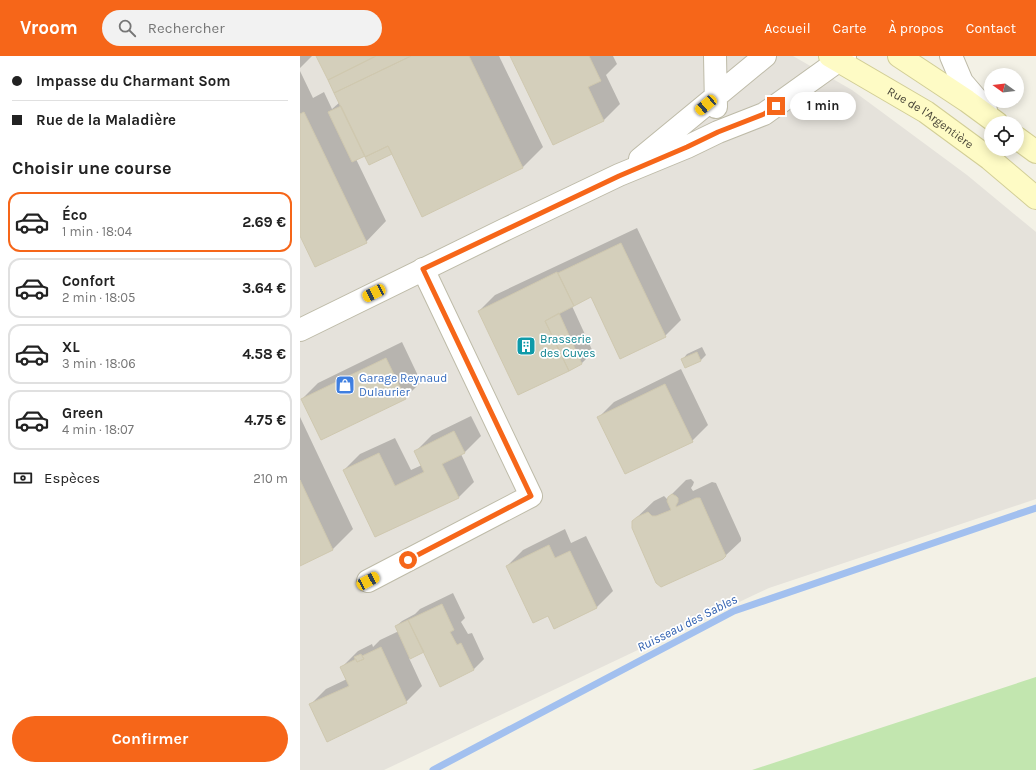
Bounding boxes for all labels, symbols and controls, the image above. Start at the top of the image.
search box [102,10,382,46]
text: Vroom [20,17,78,39]
icon: search [116,17,138,39]
text: Rechercher [148,19,225,37]
text: Accueil [764,20,811,37]
text: Carte [833,20,866,37]
text: À propos [888,20,944,37]
text: Contact [966,20,1016,37]
north arrow [984,68,1024,108]
map controls [984,68,1024,156]
text: Impasse du Charmant Som [36,72,231,90]
street label: Rue de l'Argentière [885,84,976,152]
callout: 1 min [790,92,856,120]
car [693,93,719,117]
route end [767,97,785,115]
text: 1 min [807,98,839,113]
text: Rue de la Maladière [36,111,176,129]
button: locate [984,116,1024,156]
text: Choisir une course [12,157,171,179]
icon: car [14,204,50,240]
text: Éco [62,206,87,224]
text: 2.69 € [242,213,286,231]
text: 1 min · 18:04 [62,224,132,239]
icon: car [14,270,50,306]
text: Confort [62,272,115,290]
text: 3.64 € [242,279,286,297]
car [361,282,387,304]
text: 2 min · 18:05 [62,290,135,305]
place label: Brasserie des Cuves [540,332,596,360]
building icon: Brasserie des Cuves [515,335,537,357]
icon: car [14,336,50,372]
text: XL [62,338,80,356]
text: 4.58 € [242,345,286,363]
text: 3 min · 18:06 [62,356,136,371]
place label: Garage Reynaud Dulaurier [359,371,447,399]
shop icon: Garage Reynaud Dulaurier [334,374,356,396]
icon: car [14,402,50,438]
text: Green [62,404,103,422]
text: 4.75 € [244,411,286,429]
text: 4 min · 18:07 [62,422,134,437]
icon: cash [12,467,34,489]
text: Espèces [44,469,100,487]
text: 210 m [253,471,288,486]
route start [399,551,417,569]
car [355,570,381,592]
water label: Ruisseau des Sables [634,591,740,655]
button: Confirmer [12,716,288,762]

